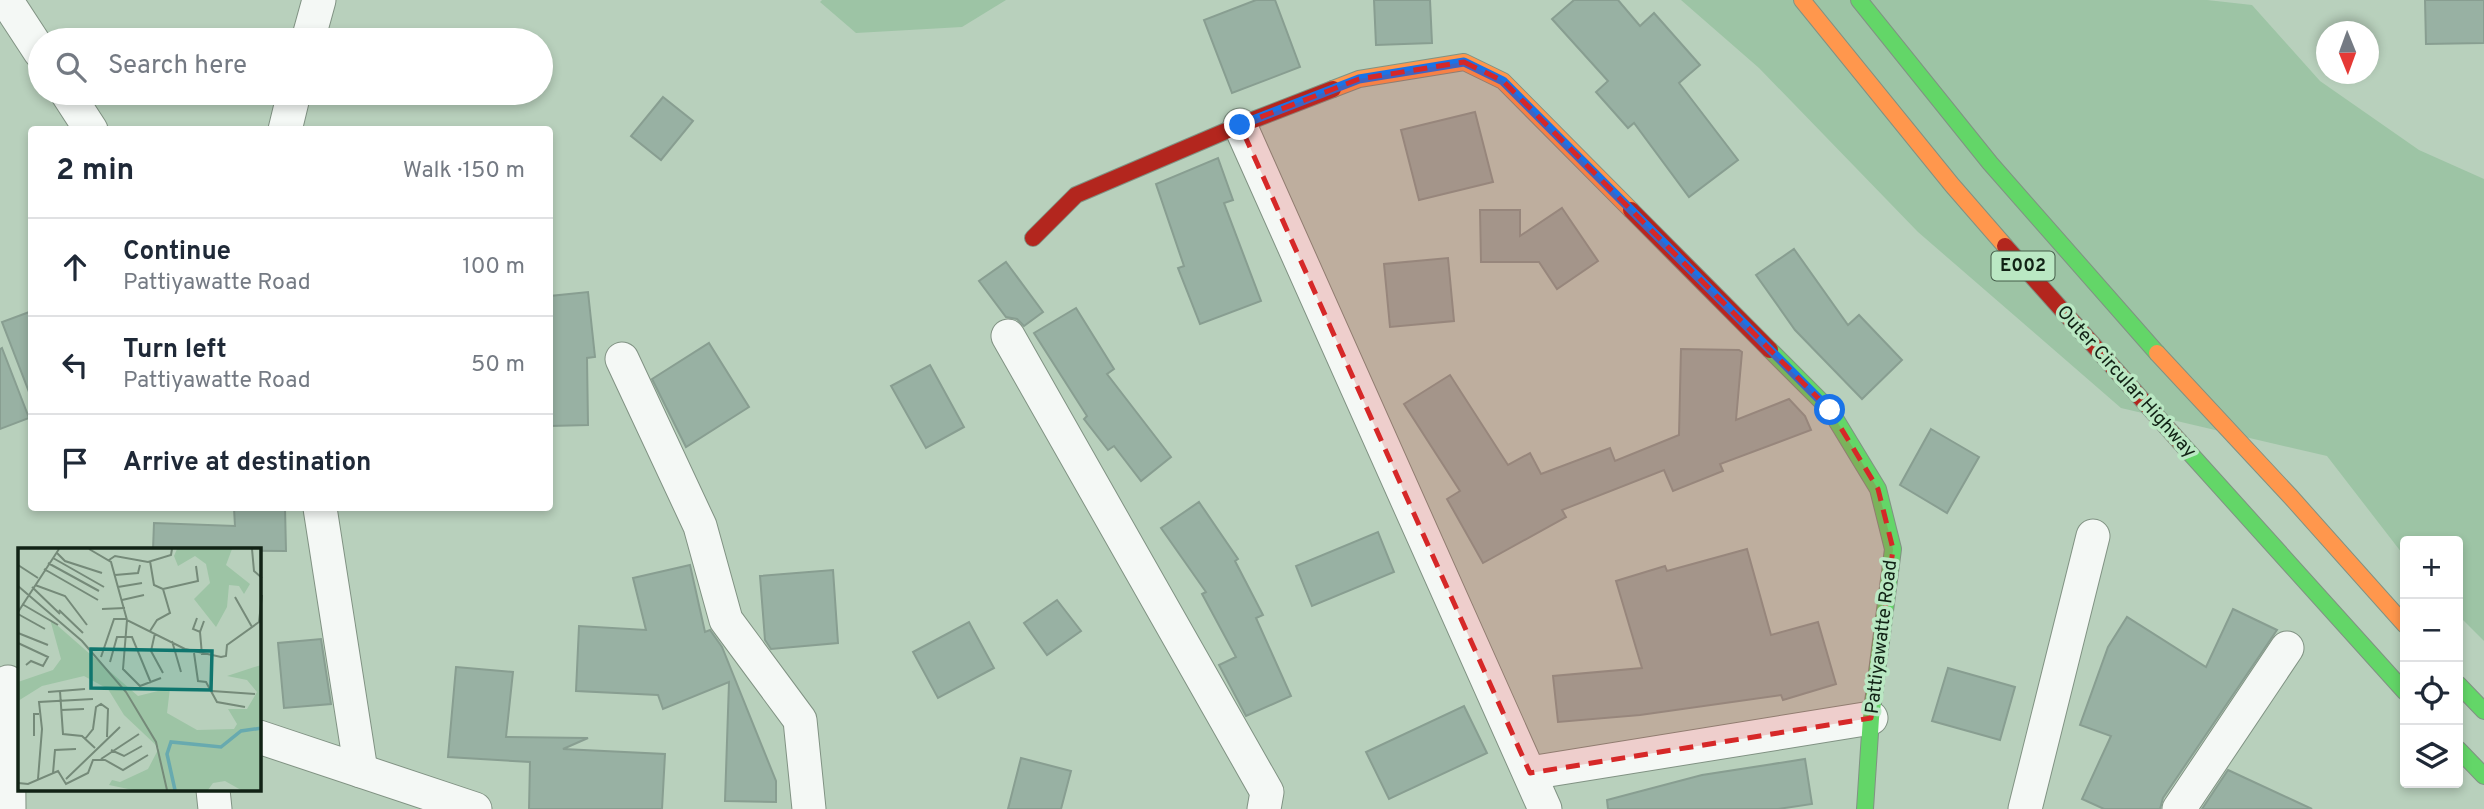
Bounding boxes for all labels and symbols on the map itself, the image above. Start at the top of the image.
north arrow [2316,21,2379,84]
route end [1224,109,1255,140]
road number: E002 [1992,252,2054,280]
street label: Outer Circular Highway [2051,301,2201,463]
route start [1814,394,1845,425]
inset map [18,548,261,792]
street label: Pattiyawatte Road [1861,559,1903,715]

